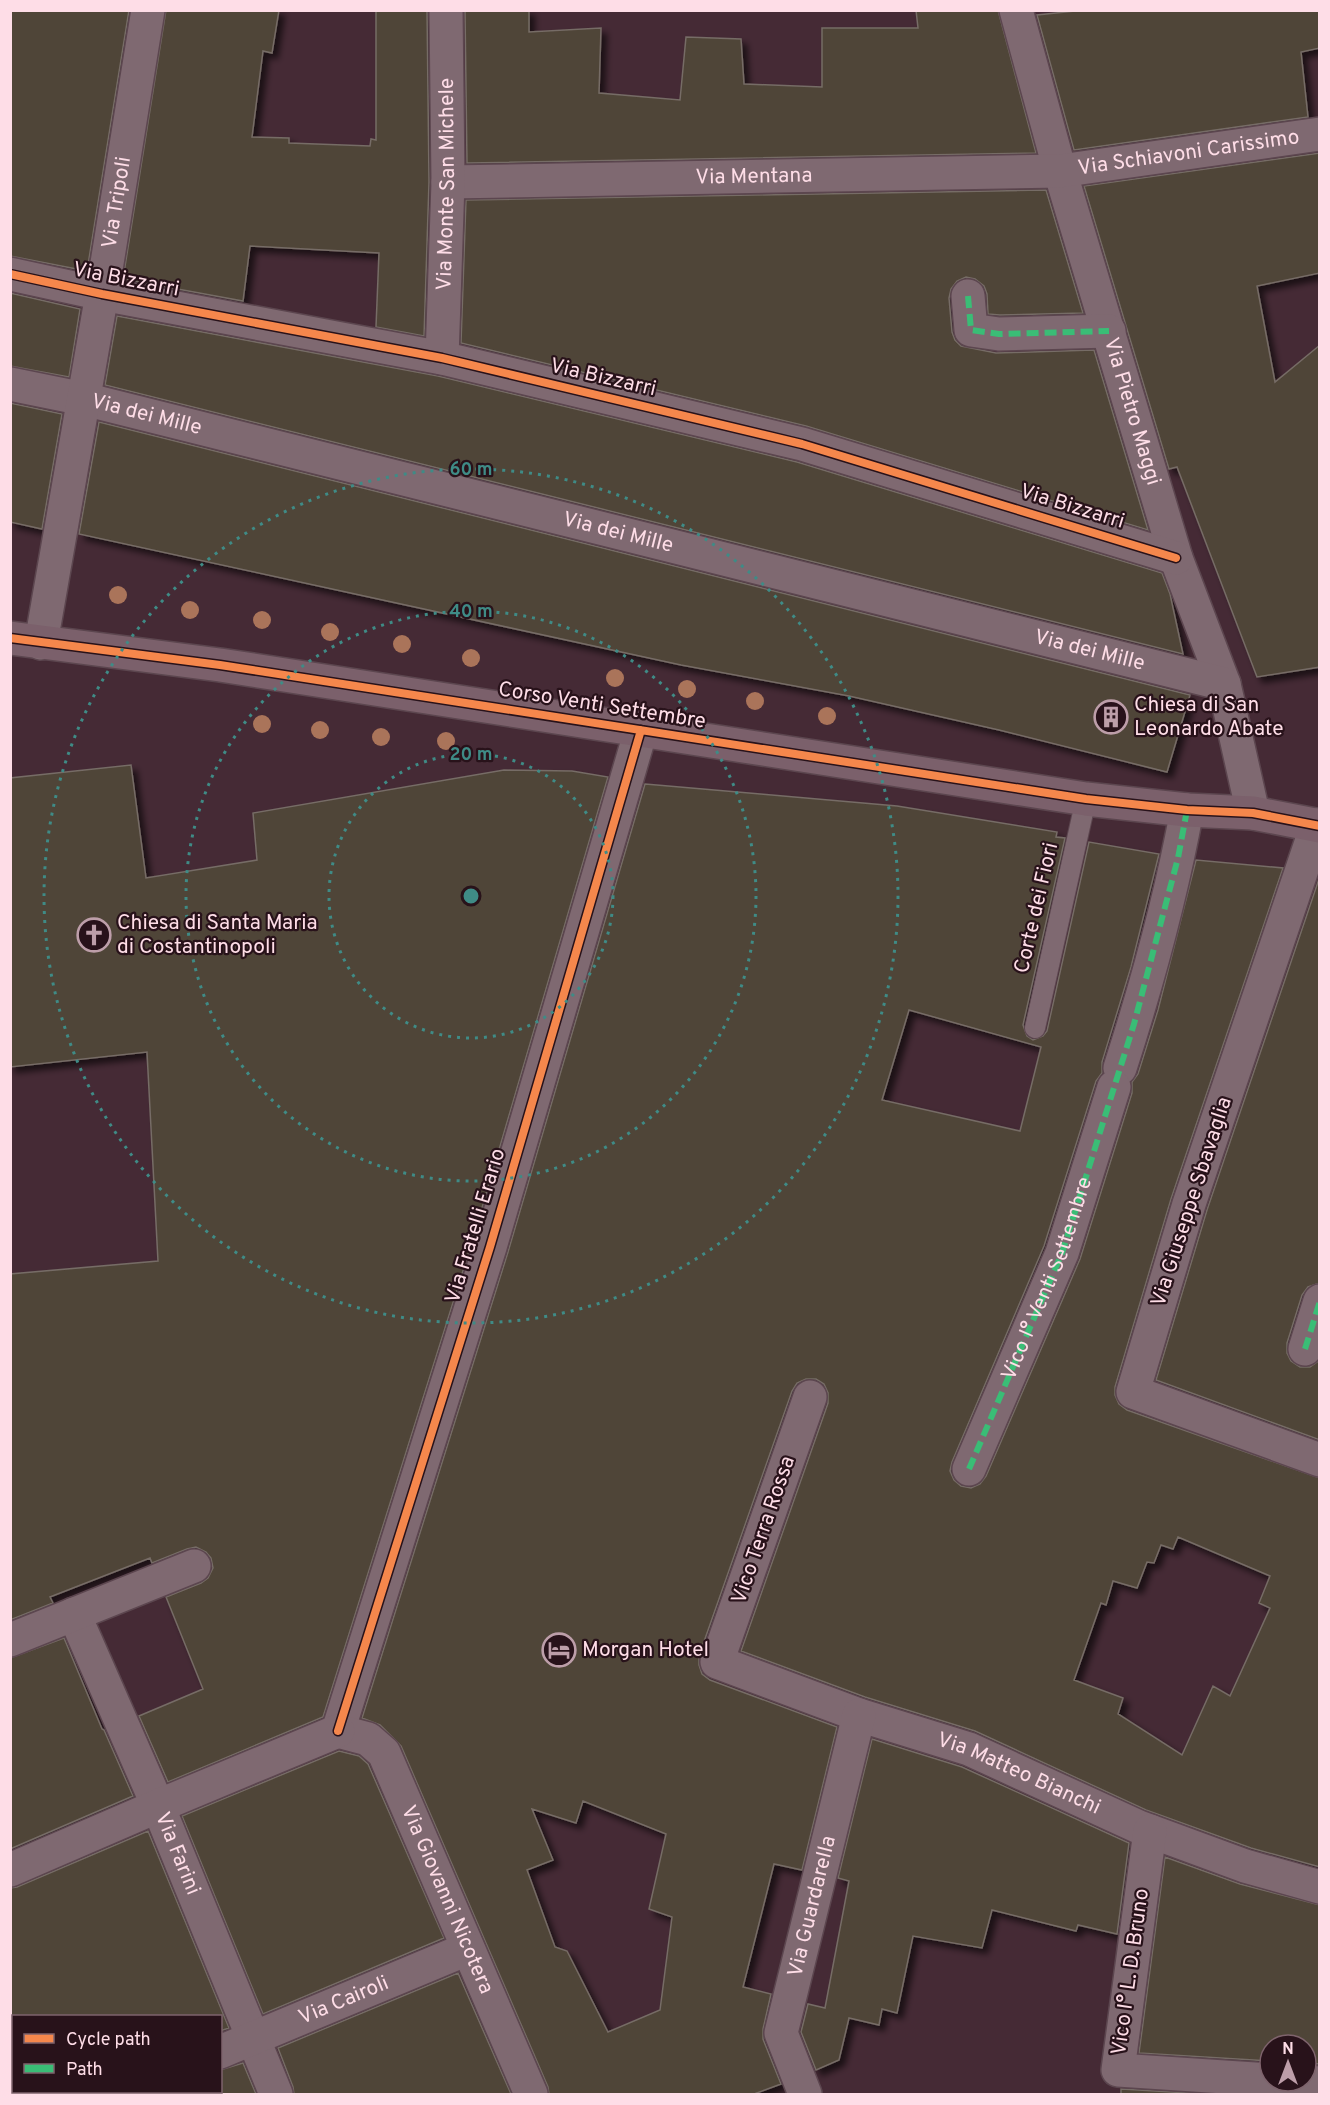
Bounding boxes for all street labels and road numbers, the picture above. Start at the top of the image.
street label: Via Monte San Michele [431,78,462,291]
street label: Via Schiavoni Carissimo [1076,124,1301,182]
street label: Via Tripoli [96,155,138,250]
street label: Via Mentana [695,162,813,191]
street label: Via Bizzarri [70,256,182,304]
street label: Via Pietro Maggi [1097,335,1167,489]
street label: Via Bizzarri [547,353,659,403]
street label: Via dei Mille [88,388,205,441]
street label: Via Bizzarri [1016,478,1128,536]
street label: Via dei Mille [560,506,676,559]
street label: Via dei Mille [1031,624,1148,677]
street label: Corso Venti Settembre [496,676,708,736]
street label: Corte dei Fiori [1009,840,1065,976]
street label: Via Giuseppe Sbavaglia [1145,1094,1239,1310]
street label: Via Fratelli Erario [440,1145,512,1307]
street label: Vico I° Venti Settembre [995,1174,1099,1384]
street label: Vico Terra Rossa [726,1452,802,1608]
street label: Via Matteo Bianchi [934,1726,1105,1821]
street label: Via Giovanni Nicotera [395,1801,500,1998]
street label: Via Farini [148,1808,206,1899]
street label: Via Guardarella [782,1833,842,1980]
street label: Vico I° L. D. Bruno [1106,1887,1156,2057]
street label: Via Cairoli [295,1970,393,2031]

